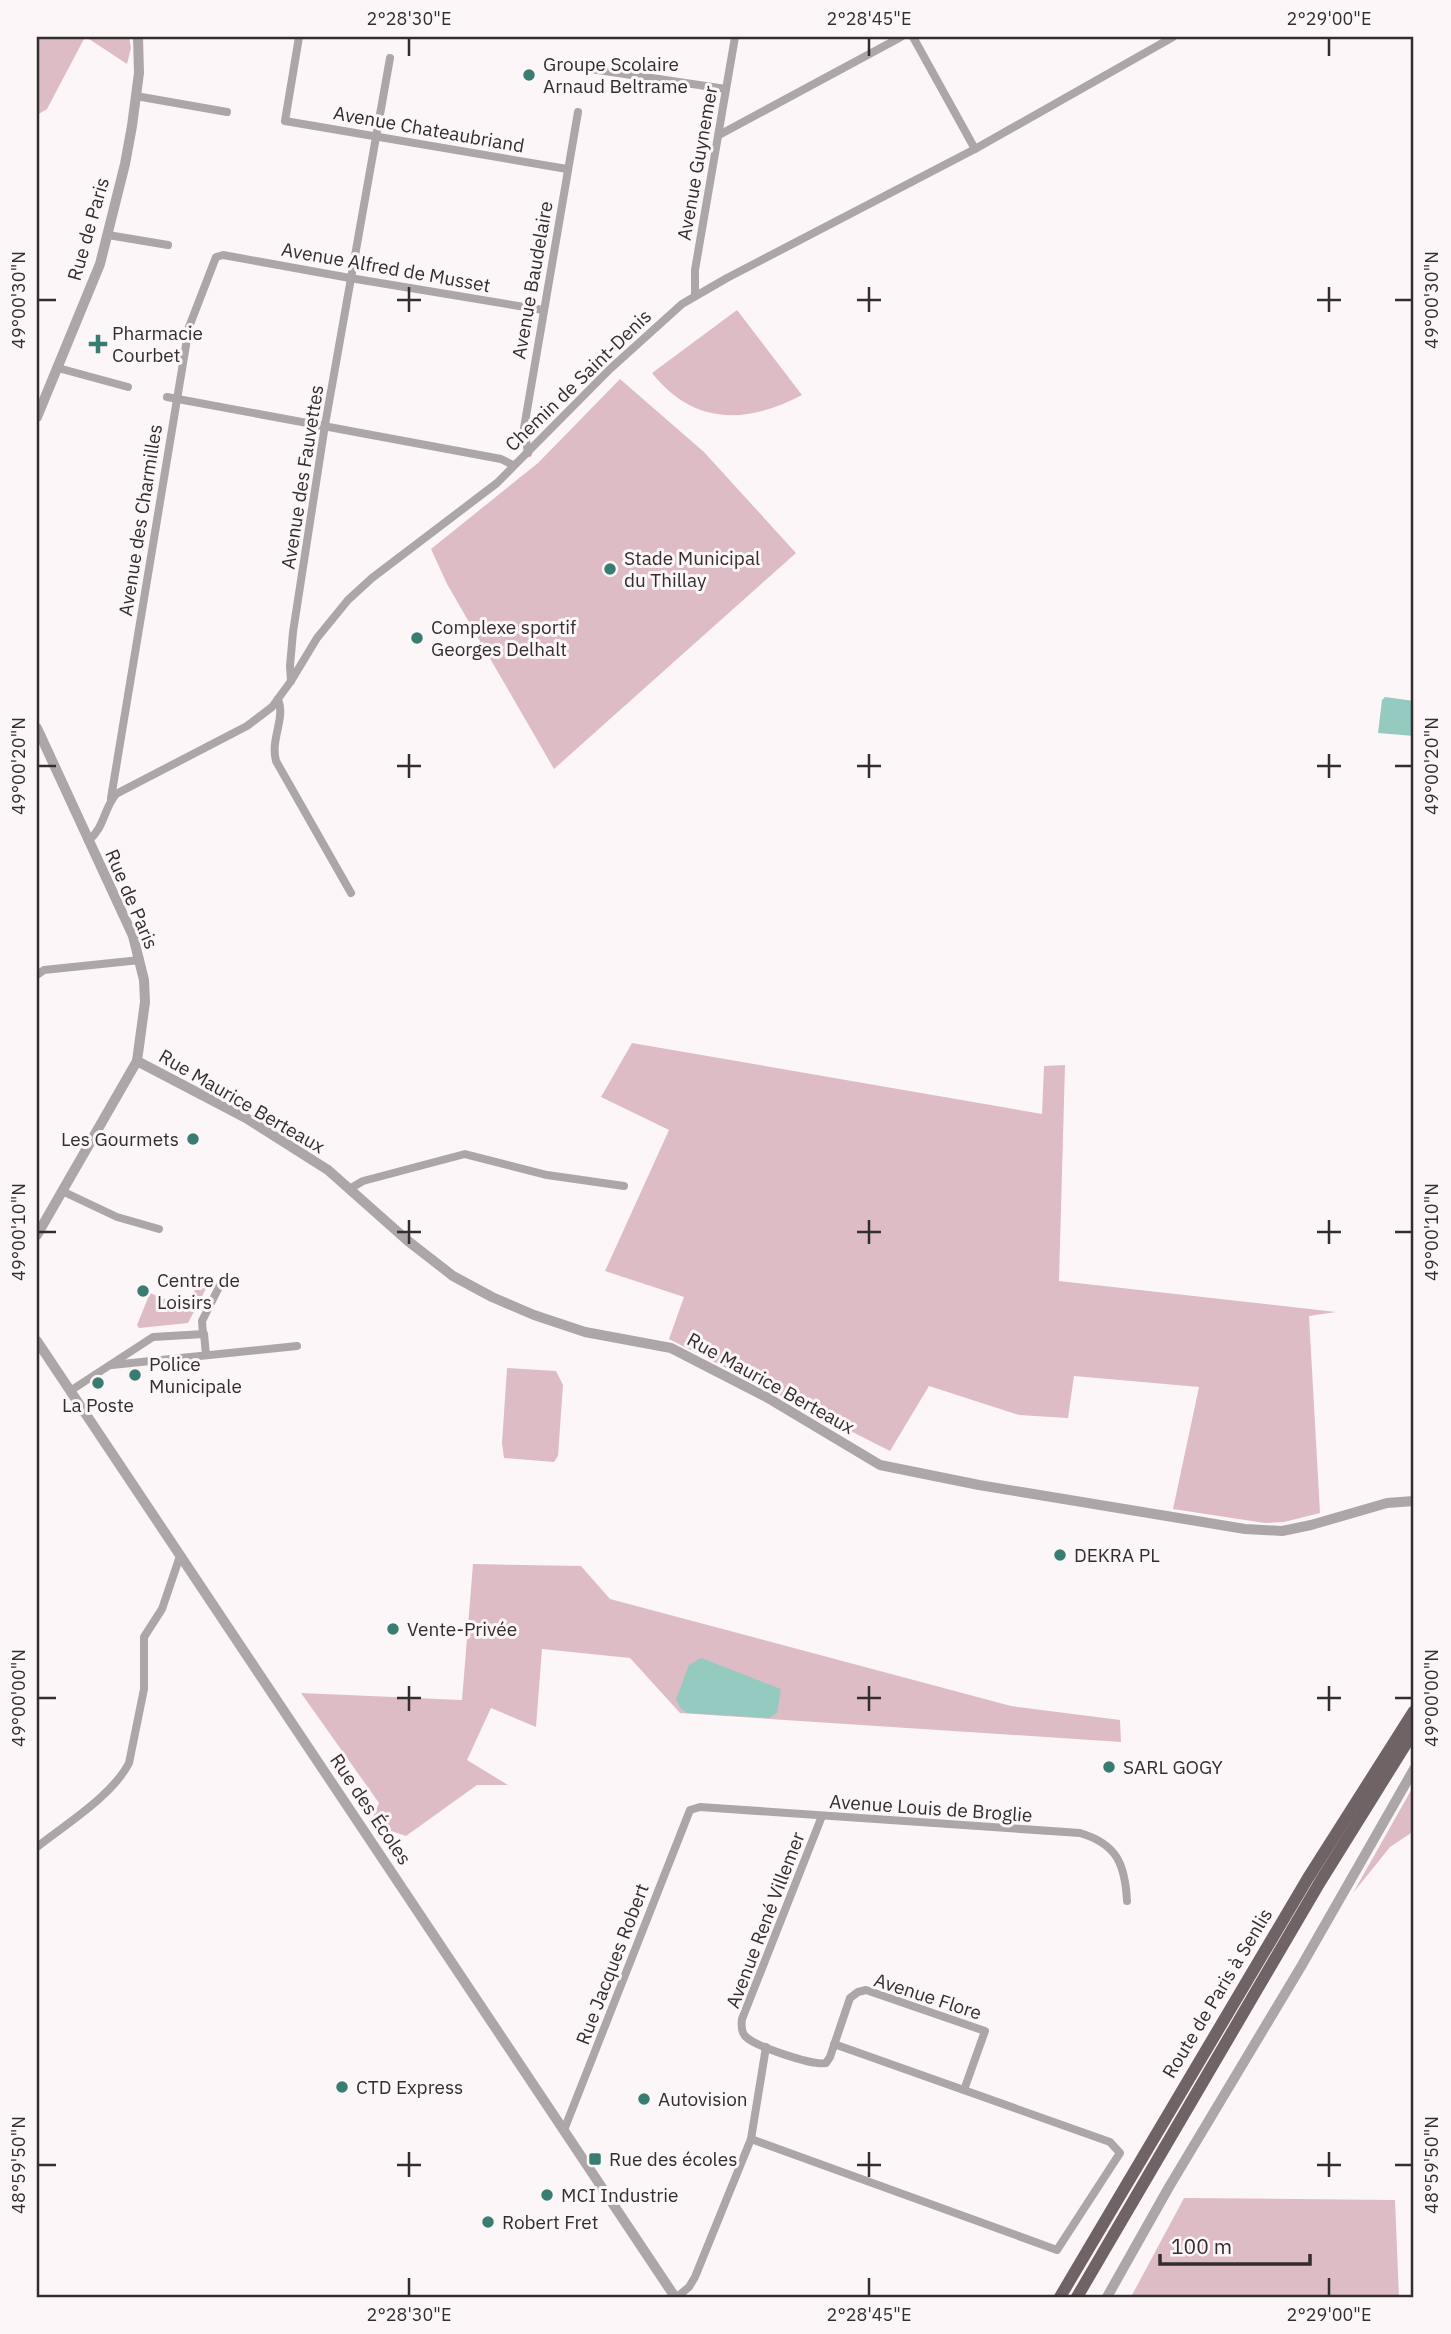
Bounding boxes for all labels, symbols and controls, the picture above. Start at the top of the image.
text: 2°28'30"E [367,7,451,30]
text: 2°28'45"E [827,7,911,30]
text: 2°29'00"E [1287,7,1371,30]
place label: Groupe Scolaire Arnaud Beltrame [543,52,688,98]
marker: Groupe Scolaire Arnaud Beltrame [521,67,537,83]
street label: Avenue Guynemer [672,84,722,242]
street label: Avenue Chateaubriand [332,100,526,158]
street label: Rue de Paris [62,175,114,283]
street label: Avenue Baudelaire [506,199,558,361]
street label: Avenue Alfred de Musset [280,237,492,297]
text: 49°00'30"N [7,251,30,349]
text: 49°00'30"N [1420,251,1443,349]
street label: Chemin de Saint-Denis [500,304,656,456]
place label: Pharmacie Courbet [112,321,203,367]
marker: Pharmacie Courbet [90,336,106,352]
street label: Avenue des Fauvettes [276,383,328,571]
street label: Avenue des Charmilles [113,422,167,618]
place label: Stade Municipal du Thillay [624,546,760,592]
marker: Stade Municipal du Thillay [602,561,618,577]
place label: Complexe sportif Georges Delhalt [431,615,576,661]
marker: Complexe sportif Georges Delhalt [409,630,425,646]
text: 49°00'20"N [7,717,30,815]
text: 49°00'20"N [1420,717,1443,815]
street label: Rue de Paris [100,845,164,953]
street label: Rue Maurice Berteaux [155,1044,330,1159]
place label: Les Gourmets [61,1127,179,1151]
marker: Les Gourmets [185,1131,201,1147]
text: 49°00'10"N [7,1183,30,1281]
text: 49°00'10"N [1420,1183,1443,1281]
place label: Centre de Loisirs [157,1268,240,1314]
marker: Centre de Loisirs [135,1283,151,1299]
street label: Rue Maurice Berteaux [683,1327,859,1439]
place label: Police Municipale [149,1352,242,1398]
marker: Police Municipale [127,1367,143,1383]
marker: La Poste [90,1375,106,1391]
place label: La Poste [62,1393,134,1417]
place label: DEKRA PL [1074,1543,1160,1567]
marker: DEKRA PL [1052,1547,1068,1563]
place label: Vente-Privée [407,1617,517,1641]
marker: Vente-Privée [385,1621,401,1637]
text: 49°00'00"N [7,1649,30,1747]
text: 49°00'00"N [1420,1649,1443,1747]
street label: Rue des Écoles [325,1749,417,1869]
place label: SARL GOGY [1123,1755,1224,1779]
marker: SARL GOGY [1101,1759,1117,1775]
street label: Avenue Louis de Broglie [829,1789,1033,1827]
street label: Avenue René Villemer [720,1828,810,2012]
street label: Rue Jacques Robert [570,1880,654,2048]
street label: Route de Paris à Senlis [1157,1904,1277,2082]
street label: Avenue Flore [871,1967,985,2025]
place label: CTD Express [356,2075,463,2099]
marker: CTD Express [334,2079,350,2095]
place label: Autovision [658,2087,748,2111]
marker: Autovision [636,2091,652,2107]
text: 48°59'50"N [7,2116,30,2214]
text: 48°59'50"N [1420,2116,1443,2214]
place label: Rue des écoles [609,2147,737,2171]
marker: Rue des écoles [587,2151,603,2167]
place label: MCI Industrie [561,2183,678,2207]
marker: MCI Industrie [539,2187,555,2203]
place label: Robert Fret [502,2210,598,2234]
marker: Robert Fret [480,2214,496,2230]
scale bar [1160,2222,1311,2266]
text: 100 m [1171,2232,1232,2260]
text: 2°28'30"E [367,2303,451,2326]
text: 2°28'45"E [827,2303,911,2326]
text: 2°29'00"E [1287,2303,1371,2326]

